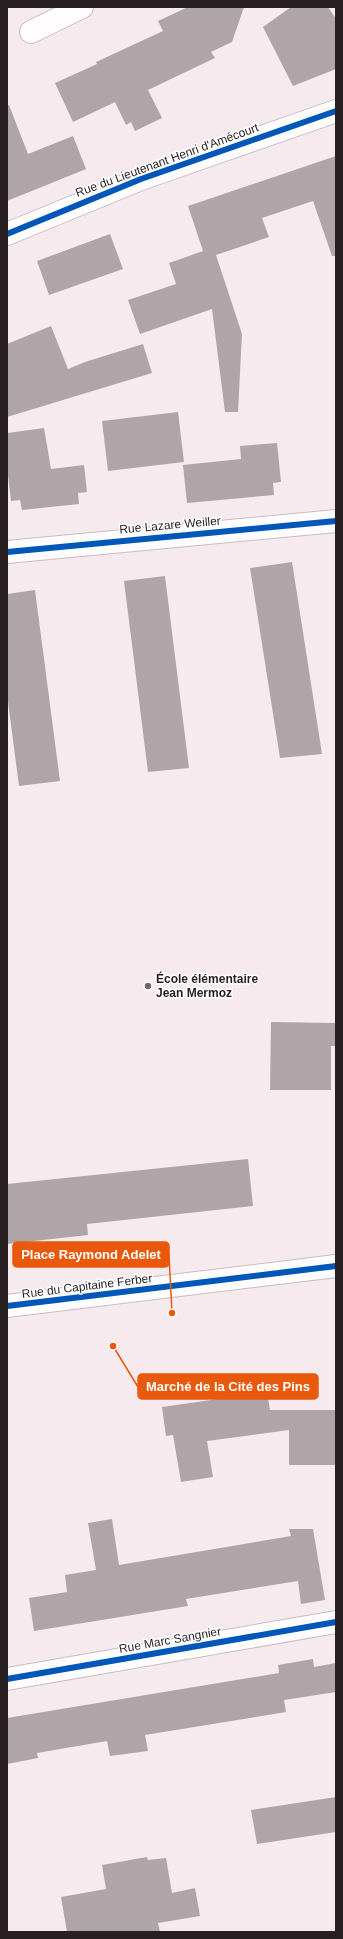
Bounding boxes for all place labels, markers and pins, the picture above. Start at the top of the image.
place label: École élémentaire Jean Mermoz [156,971,258,1000]
marker: École élémentaire Jean Mermoz [143,981,153,991]
callout: Place Raymond Adelet [13,1242,169,1267]
callout: Marché de la Cité des Pins [138,1374,318,1399]

